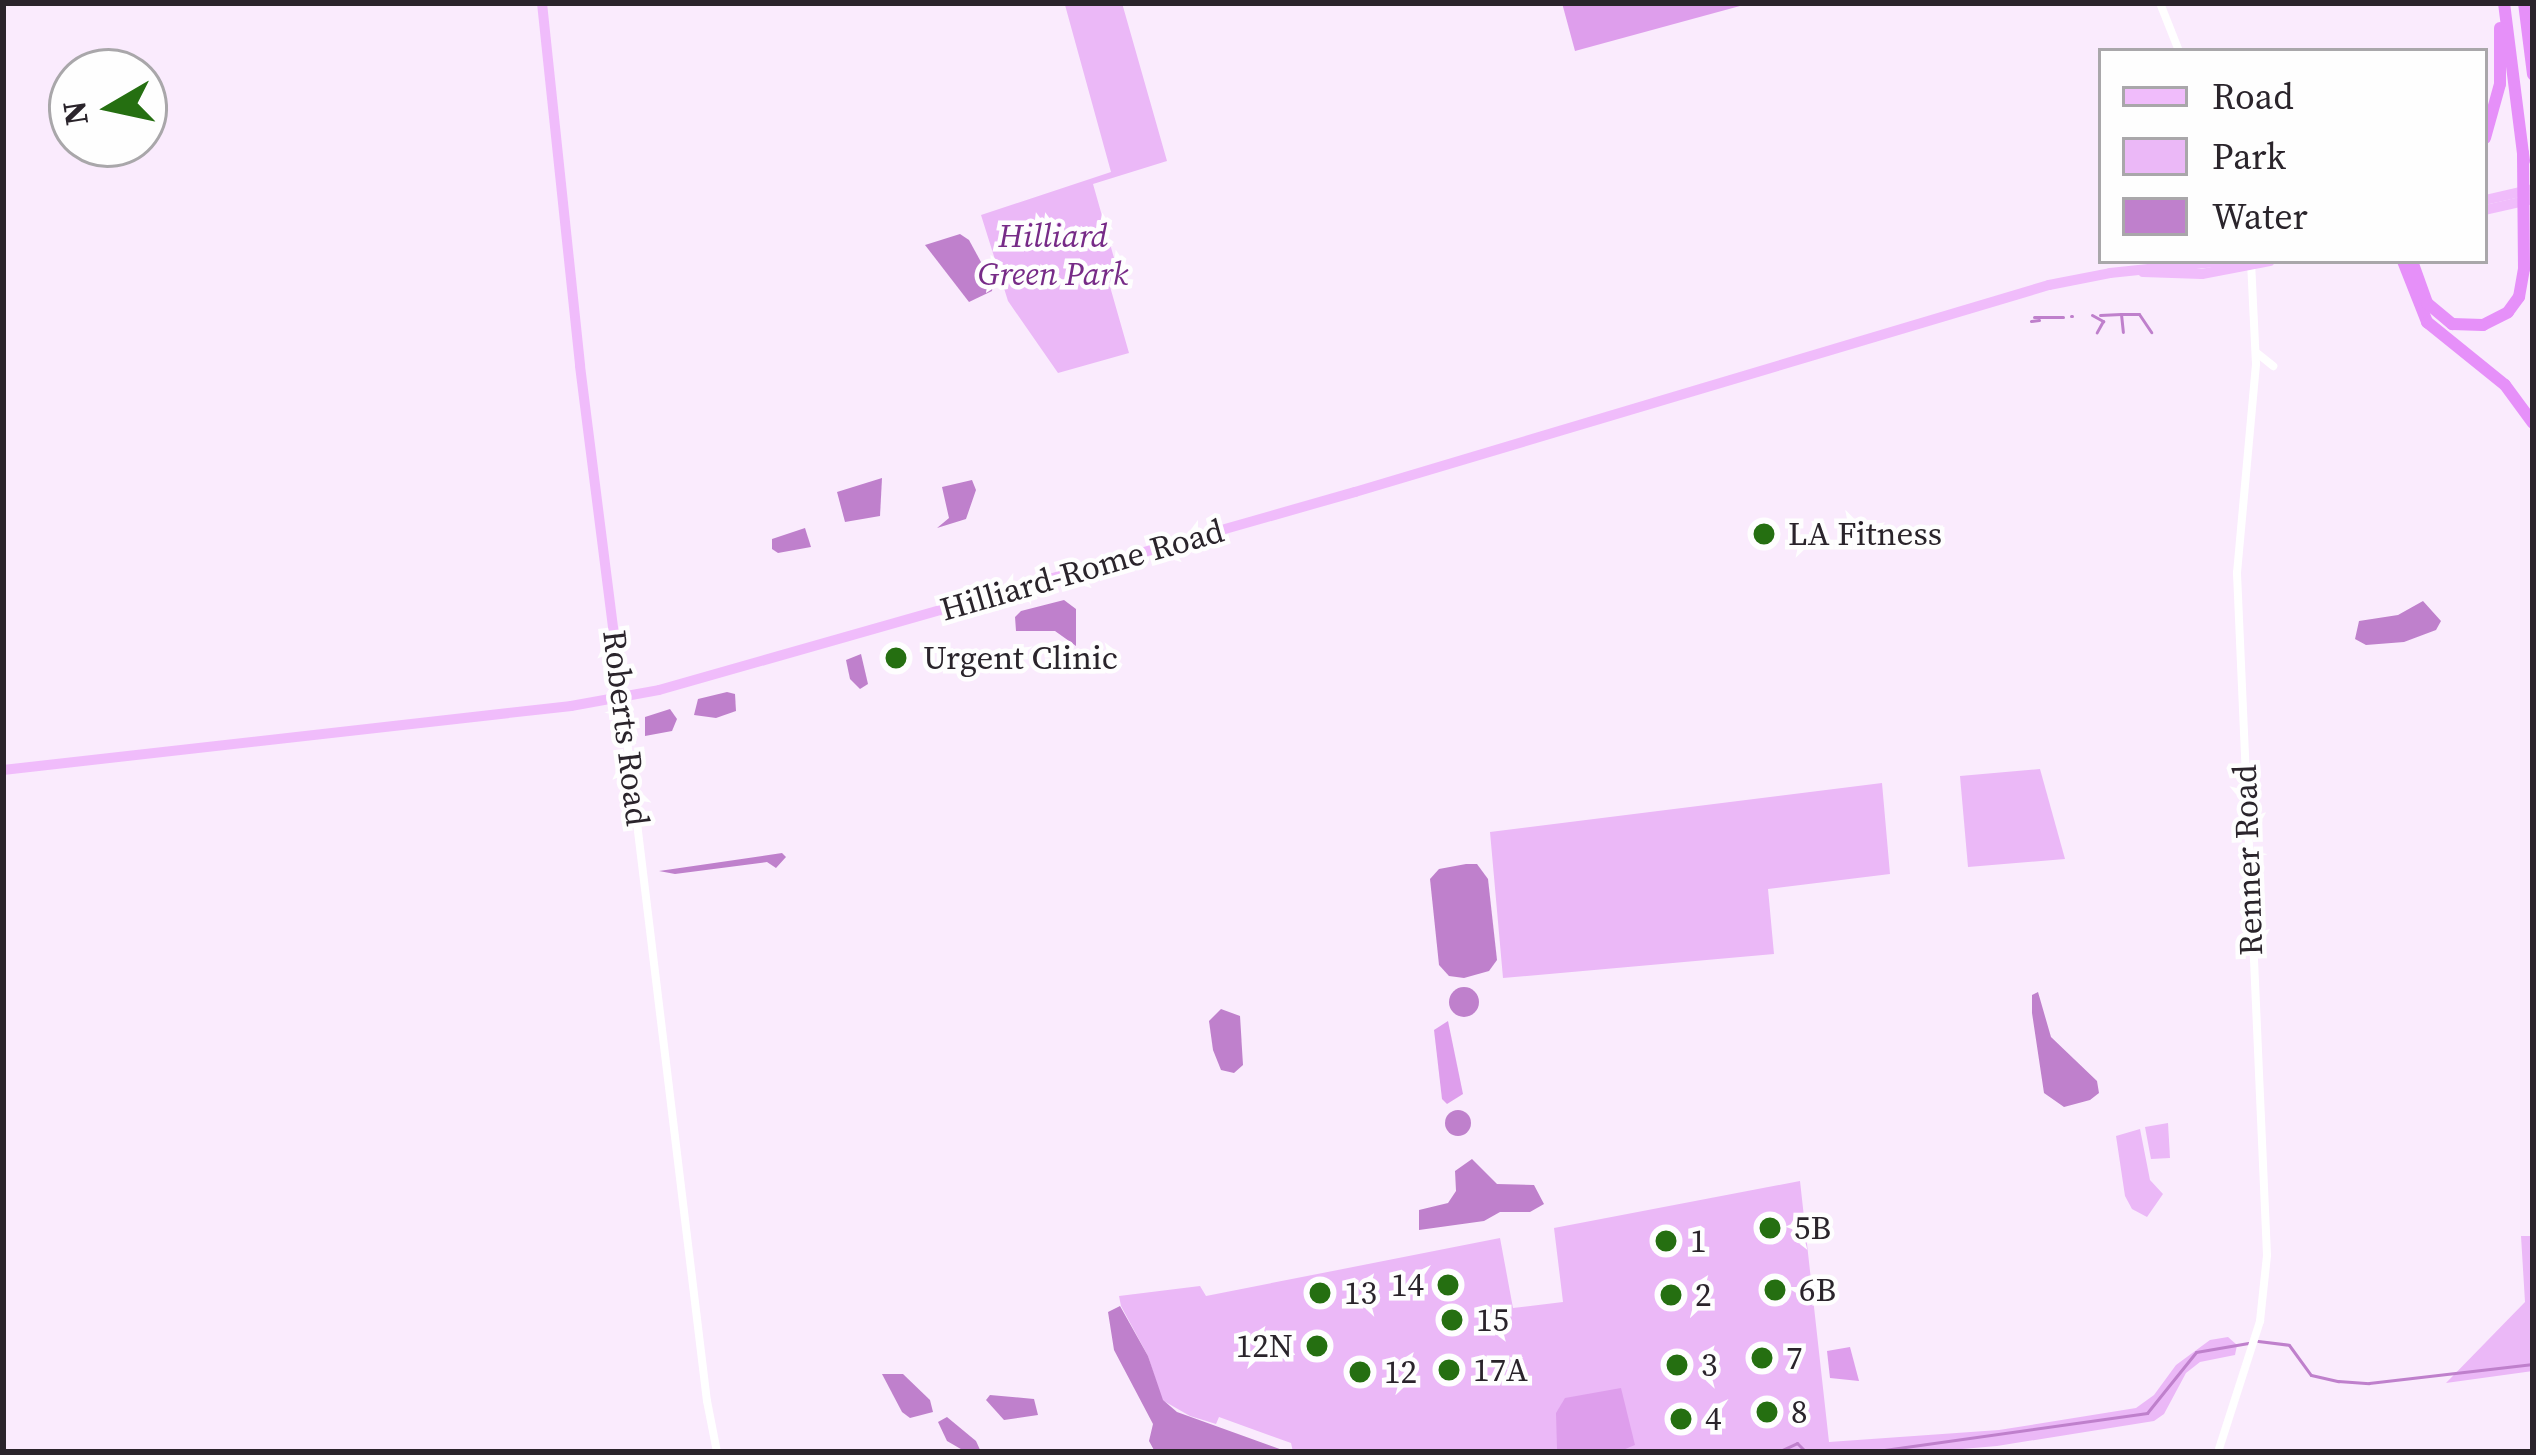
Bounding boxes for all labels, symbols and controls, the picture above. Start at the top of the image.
north arrow [48,48,168,168]
legend [2098,48,2488,264]
text: Road [2212,72,2294,121]
text: N [51,98,99,129]
text: Park [2212,132,2286,181]
text: Water [2212,192,2308,241]
park label: Hilliard Green Park [978,216,1128,294]
street label: Hilliard-Rome Road [936,511,1228,629]
place label: LA Fitness [1788,514,1942,554]
marker: LA Fitness [1751,521,1777,547]
street label: Roberts Road [594,628,658,828]
place label: Urgent Clinic [923,638,1118,678]
marker: Urgent Clinic [880,642,912,674]
street label: Renner Road [2225,764,2271,956]
place label: 5B [1794,1208,1831,1248]
marker: 5B [1757,1215,1783,1241]
place label: 1 [1690,1221,1706,1261]
marker: 1 [1653,1228,1679,1254]
place label: 14 [1391,1265,1424,1305]
place label: 6B [1799,1270,1836,1310]
marker: 14 [1435,1272,1461,1298]
place label: 13 [1344,1273,1377,1313]
place label: 2 [1695,1275,1711,1315]
marker: 6B [1762,1277,1788,1303]
marker: 13 [1307,1280,1333,1306]
marker: 2 [1658,1282,1684,1308]
place label: 15 [1476,1300,1509,1340]
marker: 15 [1439,1307,1465,1333]
place label: 12N [1236,1326,1293,1366]
marker: 12N [1304,1333,1330,1359]
place label: 7 [1786,1338,1802,1378]
place label: 3 [1701,1345,1717,1385]
marker: 7 [1749,1345,1775,1371]
place label: 17A [1473,1350,1528,1390]
place label: 12 [1384,1352,1417,1392]
marker: 3 [1664,1352,1690,1378]
marker: 17A [1436,1357,1462,1383]
marker: 12 [1347,1359,1373,1385]
place label: 8 [1791,1392,1807,1432]
place label: 4 [1705,1399,1721,1439]
marker: 8 [1754,1399,1780,1425]
marker: 4 [1668,1406,1694,1432]

